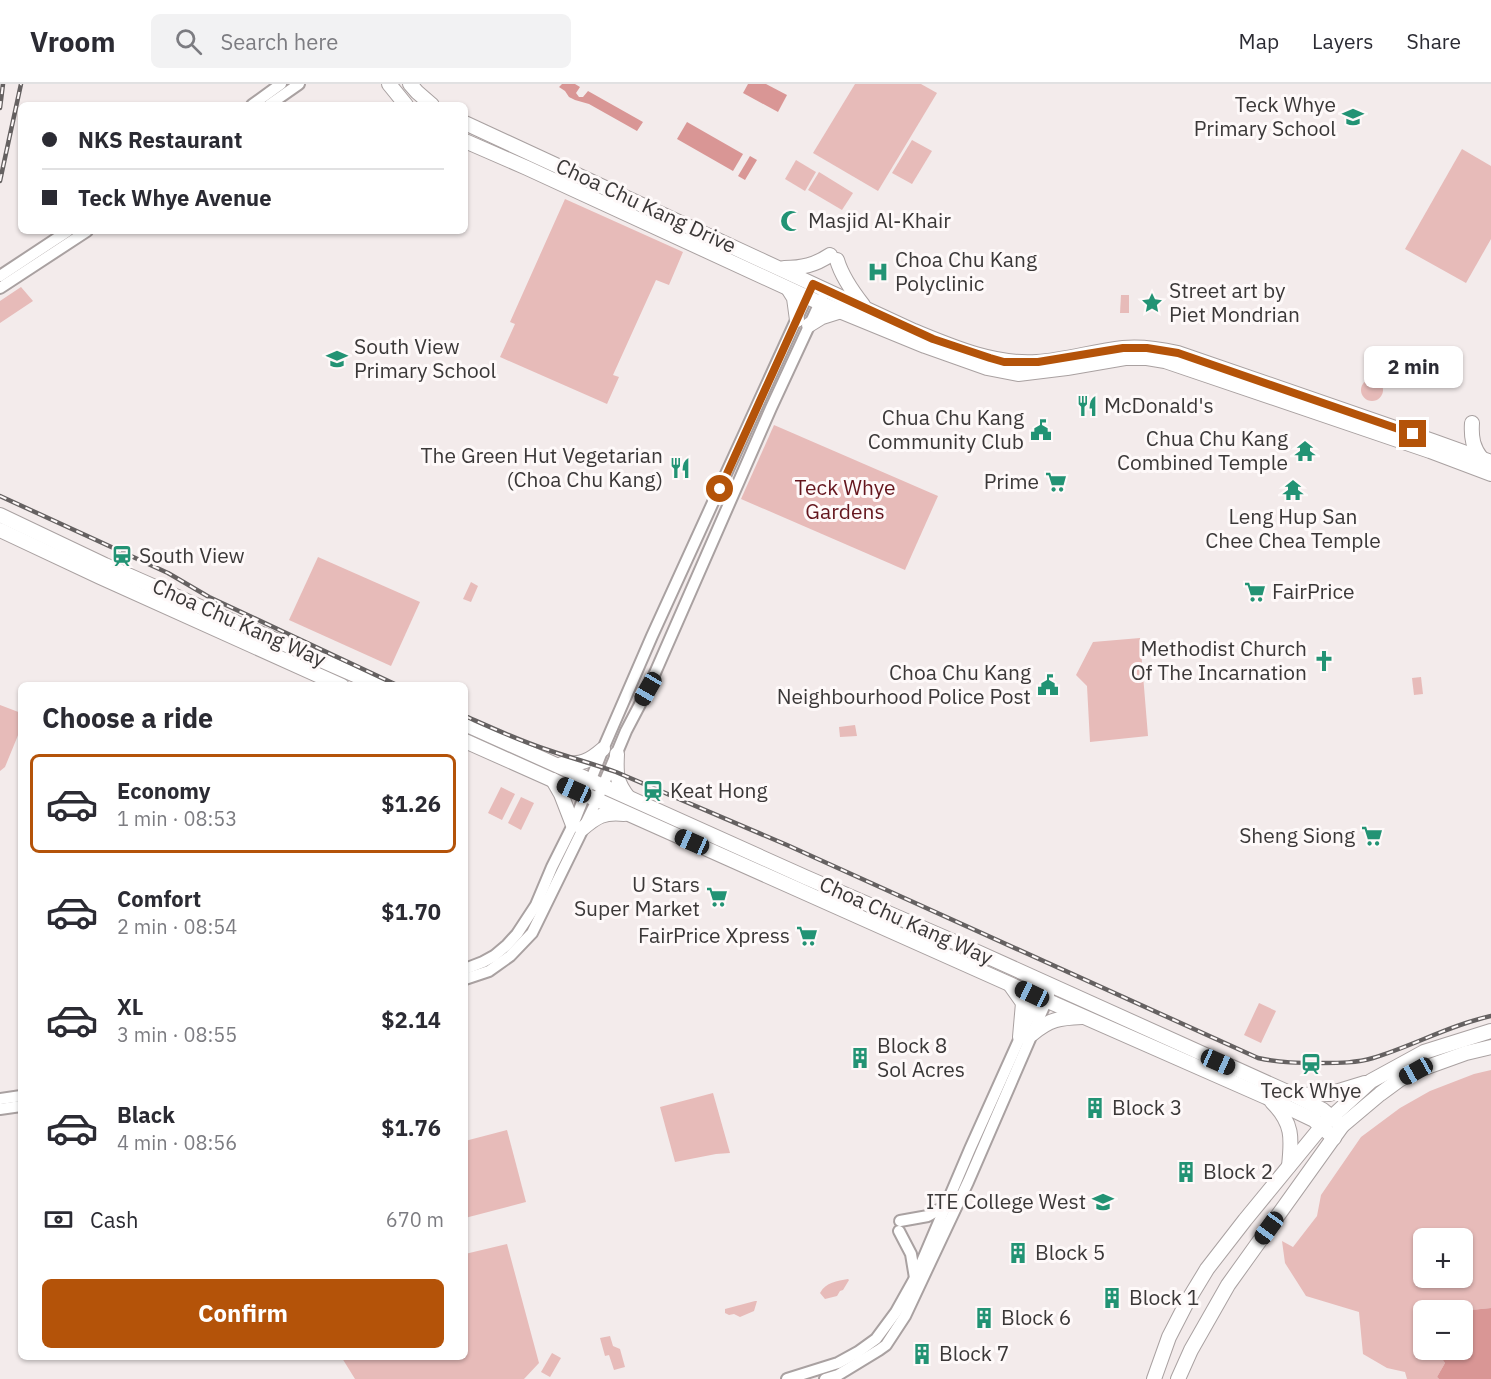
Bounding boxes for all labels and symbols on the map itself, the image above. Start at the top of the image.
place label: Teck Whye Primary School [1194,90,1336,142]
school or university icon: Teck Whye Primary School [1341,105,1365,129]
street label: Choa Chu Kang Drive [552,151,741,259]
place label: Masjid Al-Khair [808,206,951,234]
mosque icon: Masjid Al-Khair [779,209,803,233]
place label: Choa Chu Kang Polyclinic [895,245,1037,297]
hospital icon: Choa Chu Kang Polyclinic [866,260,890,284]
place label: Street art by Piet Mondrian [1169,276,1300,328]
place icon: Street art by Piet Mondrian [1140,291,1164,315]
place label: South View Primary School [354,332,497,384]
school or university icon: South View Primary School [325,347,349,371]
callout: 2 min [1364,347,1462,389]
place label: McDonald's [1104,391,1214,419]
restaurant icon: McDonald's [1075,394,1099,418]
place label: Chua Chu Kang Community Club [868,403,1024,455]
public building icon: Chua Chu Kang Community Club [1029,418,1053,442]
route end [1399,420,1426,447]
place label: Chua Chu Kang Combined Temple [1117,424,1288,476]
temple icon: Chua Chu Kang Combined Temple [1293,439,1317,463]
place label: The Green Hut Vegetarian (Choa Chu Kang) [420,441,663,493]
restaurant icon: The Green Hut Vegetarian (Choa Chu Kang) [668,456,692,480]
place label: Prime [984,467,1039,495]
supermarket icon: Prime [1044,470,1068,494]
park label: Teck Whye Gardens [794,473,896,525]
route start [706,475,733,502]
temple icon: Leng Hup San Chee Chea Temple [1281,478,1305,502]
place label: Leng Hup San Chee Chea Temple [1205,502,1381,554]
place label: South View [139,541,245,569]
station icon: South View [110,544,134,568]
street label: Choa Chu Kang Way [148,571,331,673]
place label: FairPrice [1272,577,1355,605]
supermarket icon: FairPrice [1243,580,1267,604]
place label: Methodist Church Of The Incarnation [1131,634,1307,686]
church icon: Methodist Church Of The Incarnation [1312,649,1336,673]
place label: Choa Chu Kang Neighbourhood Police Post [777,658,1031,710]
car [631,669,665,709]
public building icon: Choa Chu Kang Neighbourhood Police Post [1036,673,1060,697]
car [554,774,594,806]
place label: Keat Hong [670,776,767,804]
station icon: Keat Hong [641,779,665,803]
place label: Sheng Siong [1239,821,1355,849]
supermarket icon: Sheng Siong [1360,824,1384,848]
car [672,826,712,858]
street label: Choa Chu Kang Way [815,869,998,971]
place label: U Stars Super Market [574,870,700,922]
supermarket icon: U Stars Super Market [705,885,729,909]
place label: FairPrice Xpress [638,921,790,949]
supermarket icon: FairPrice Xpress [795,924,819,948]
car [1012,978,1052,1010]
place label: Block 8 Sol Acres [877,1031,965,1083]
building icon: Block 8 Sol Acres [848,1046,872,1070]
car [1198,1046,1238,1078]
station icon: Teck Whye [1299,1052,1323,1076]
car [1396,1054,1436,1088]
place label: Teck Whye [1260,1076,1362,1104]
place label: Block 3 [1112,1093,1182,1121]
building icon: Block 3 [1083,1096,1107,1120]
place label: Block 2 [1203,1157,1273,1185]
building icon: Block 2 [1174,1160,1198,1184]
place label: ITE College West [926,1187,1086,1215]
school or university icon: ITE College West [1091,1190,1115,1214]
car [1251,1208,1287,1248]
place label: Block 5 [1035,1238,1105,1266]
building icon: Block 5 [1006,1241,1030,1265]
place label: Block 1 [1129,1283,1199,1311]
building icon: Block 1 [1100,1286,1124,1310]
place label: Block 6 [1001,1303,1071,1331]
building icon: Block 6 [972,1306,996,1330]
place label: Block 7 [939,1339,1009,1367]
building icon: Block 7 [910,1342,934,1366]

